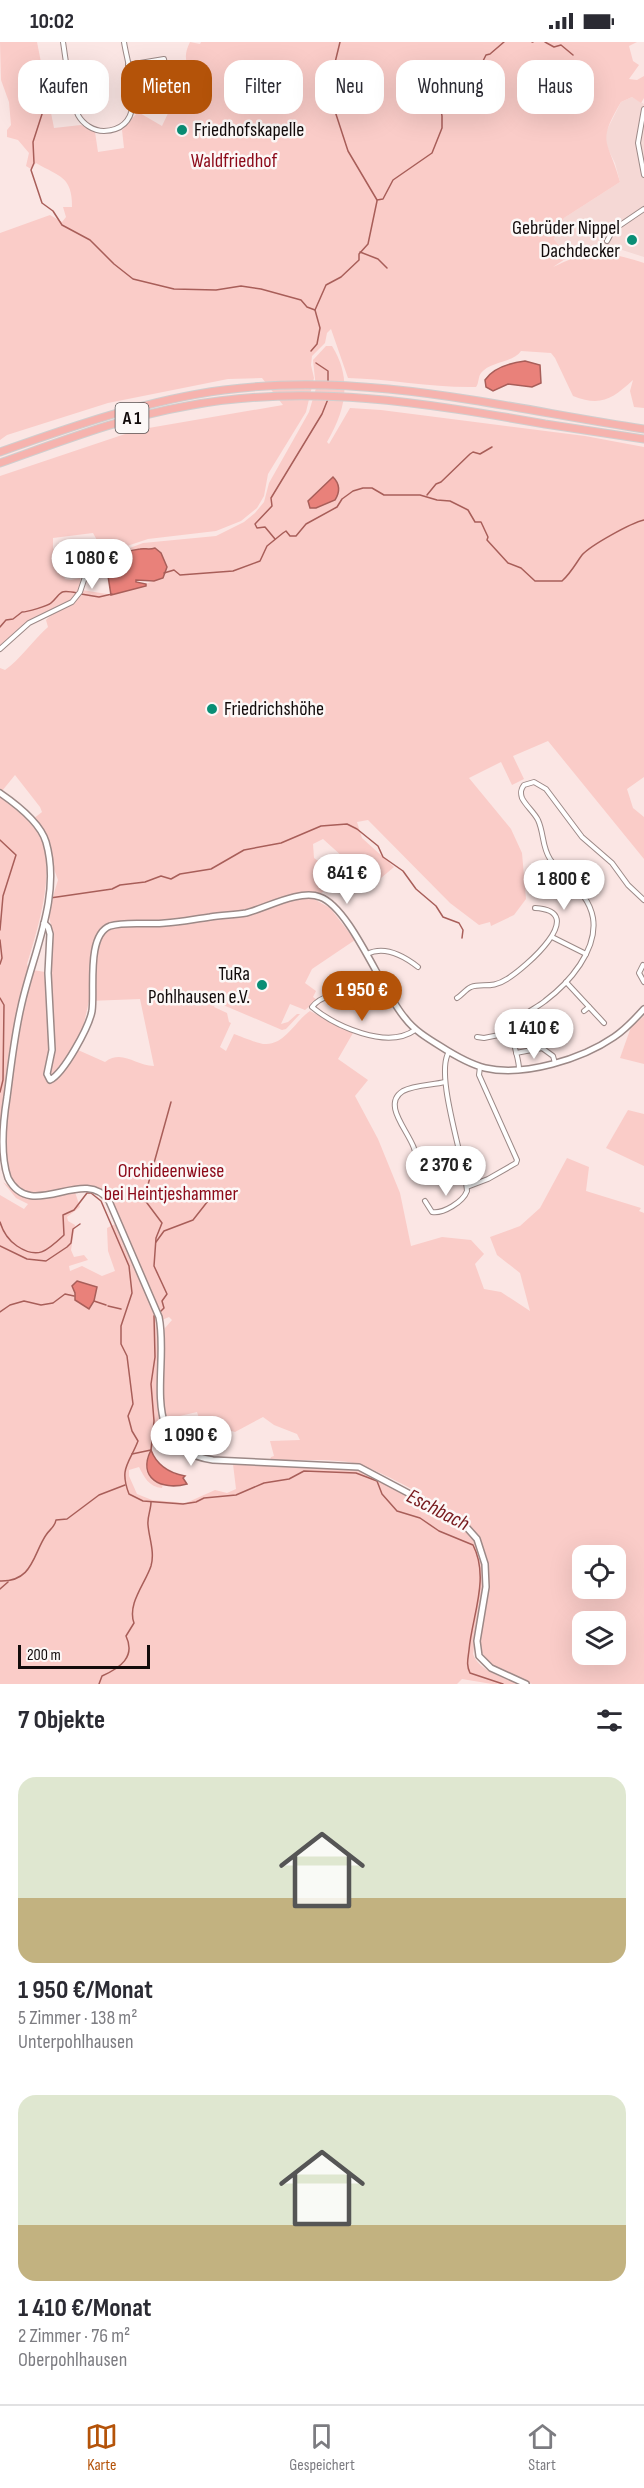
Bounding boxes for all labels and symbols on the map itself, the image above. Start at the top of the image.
place label: Friedhofskapelle [194,118,304,142]
marker: Friedhofskapelle [175,123,189,137]
park label: Waldfriedhof [191,149,277,173]
place label: Gebrüder Nippel Dachdecker [512,216,620,263]
marker: Gebrüder Nippel Dachdecker [625,233,639,247]
road number: A 1 [116,403,148,433]
pin: 1 080 € [37,539,147,590]
place label: Friedrichshöhe [224,697,324,721]
marker: Friedrichshöhe [205,702,219,716]
pin: 841 € [305,854,389,905]
pin: 1 800 € [509,860,619,911]
place label: TuRa Pohlhausen e.V. [148,962,250,1009]
pin: 1 950 € [307,971,417,1022]
marker: TuRa Pohlhausen e.V. [255,978,269,992]
pin: 1 410 € [479,1009,589,1060]
pin: 2 370 € [391,1146,501,1197]
park label: Orchideenwiese bei Heintjeshammer [104,1159,238,1206]
pin: 1 090 € [136,1416,246,1467]
water label: Eschbach [403,1484,474,1536]
scale bar [18,1642,150,1670]

